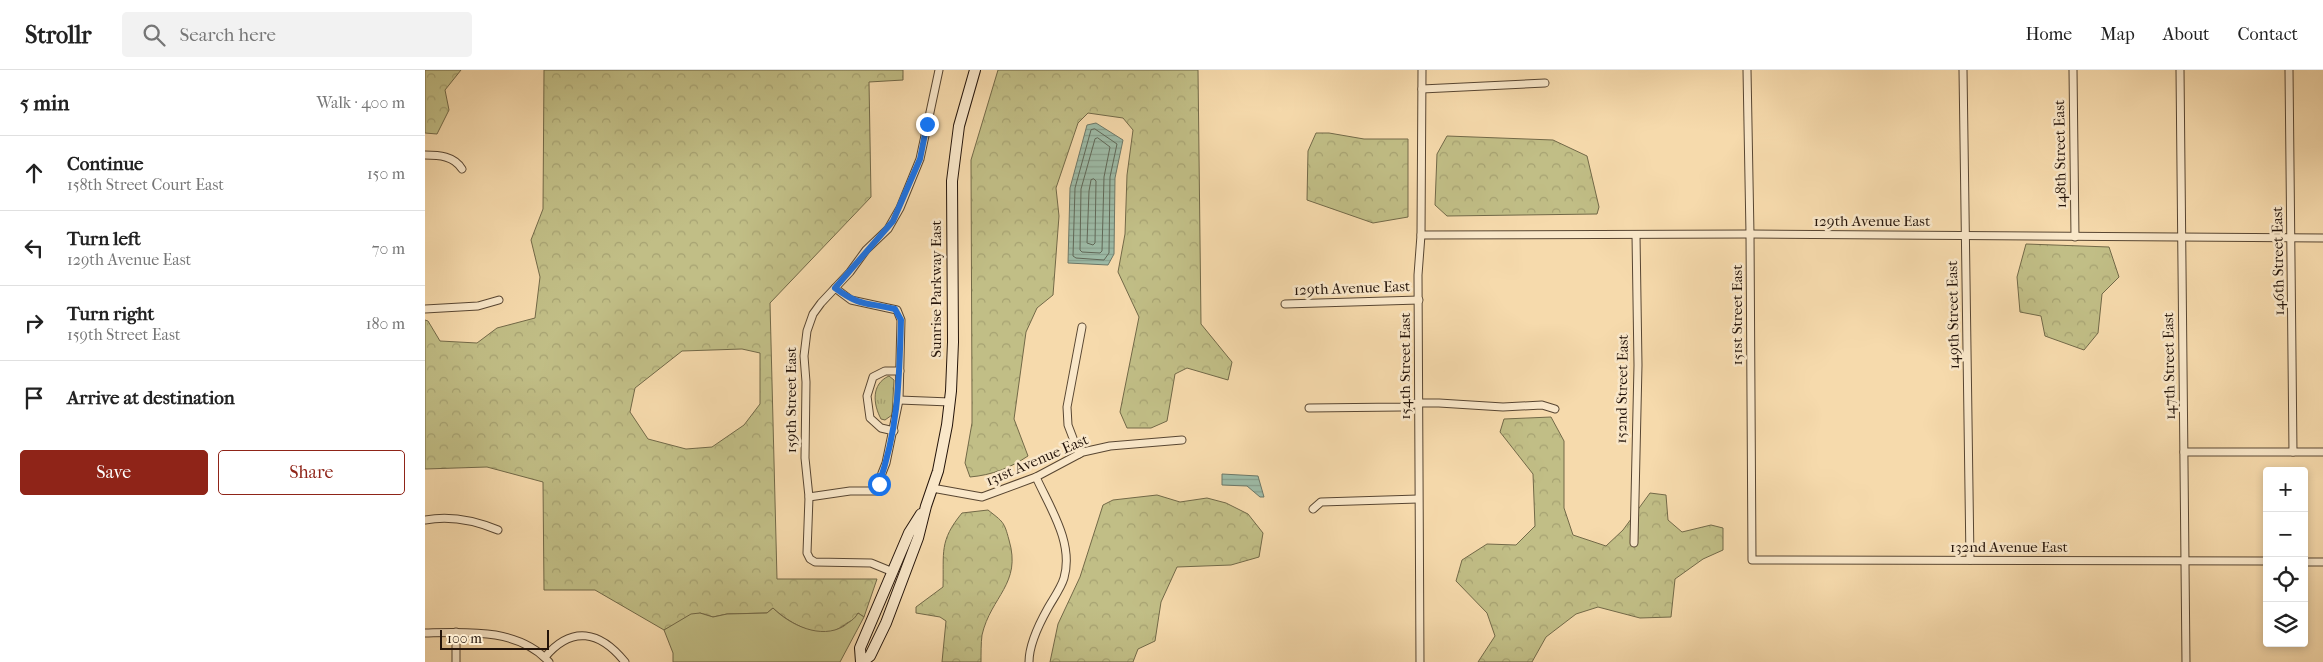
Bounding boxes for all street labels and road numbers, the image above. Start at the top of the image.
street label: 148th Street East [2050,99,2070,208]
street label: 146th Street East [2268,206,2288,316]
street label: 129th Avenue East [1814,212,1931,230]
street label: Sunrise Parkway East [927,220,945,358]
street label: 149th Street East [1943,260,1963,370]
street label: 151st Street East [1728,264,1746,366]
street label: 129th Avenue East [1293,277,1411,299]
street label: 147th Street East [2159,311,2179,420]
street label: 154th Street East [1396,312,1414,420]
street label: 152nd Street East [1612,334,1632,444]
street label: 159th Street East [782,346,800,453]
street label: 131st Avenue East [983,430,1092,490]
street label: 132nd Avenue East [1950,538,2069,556]

